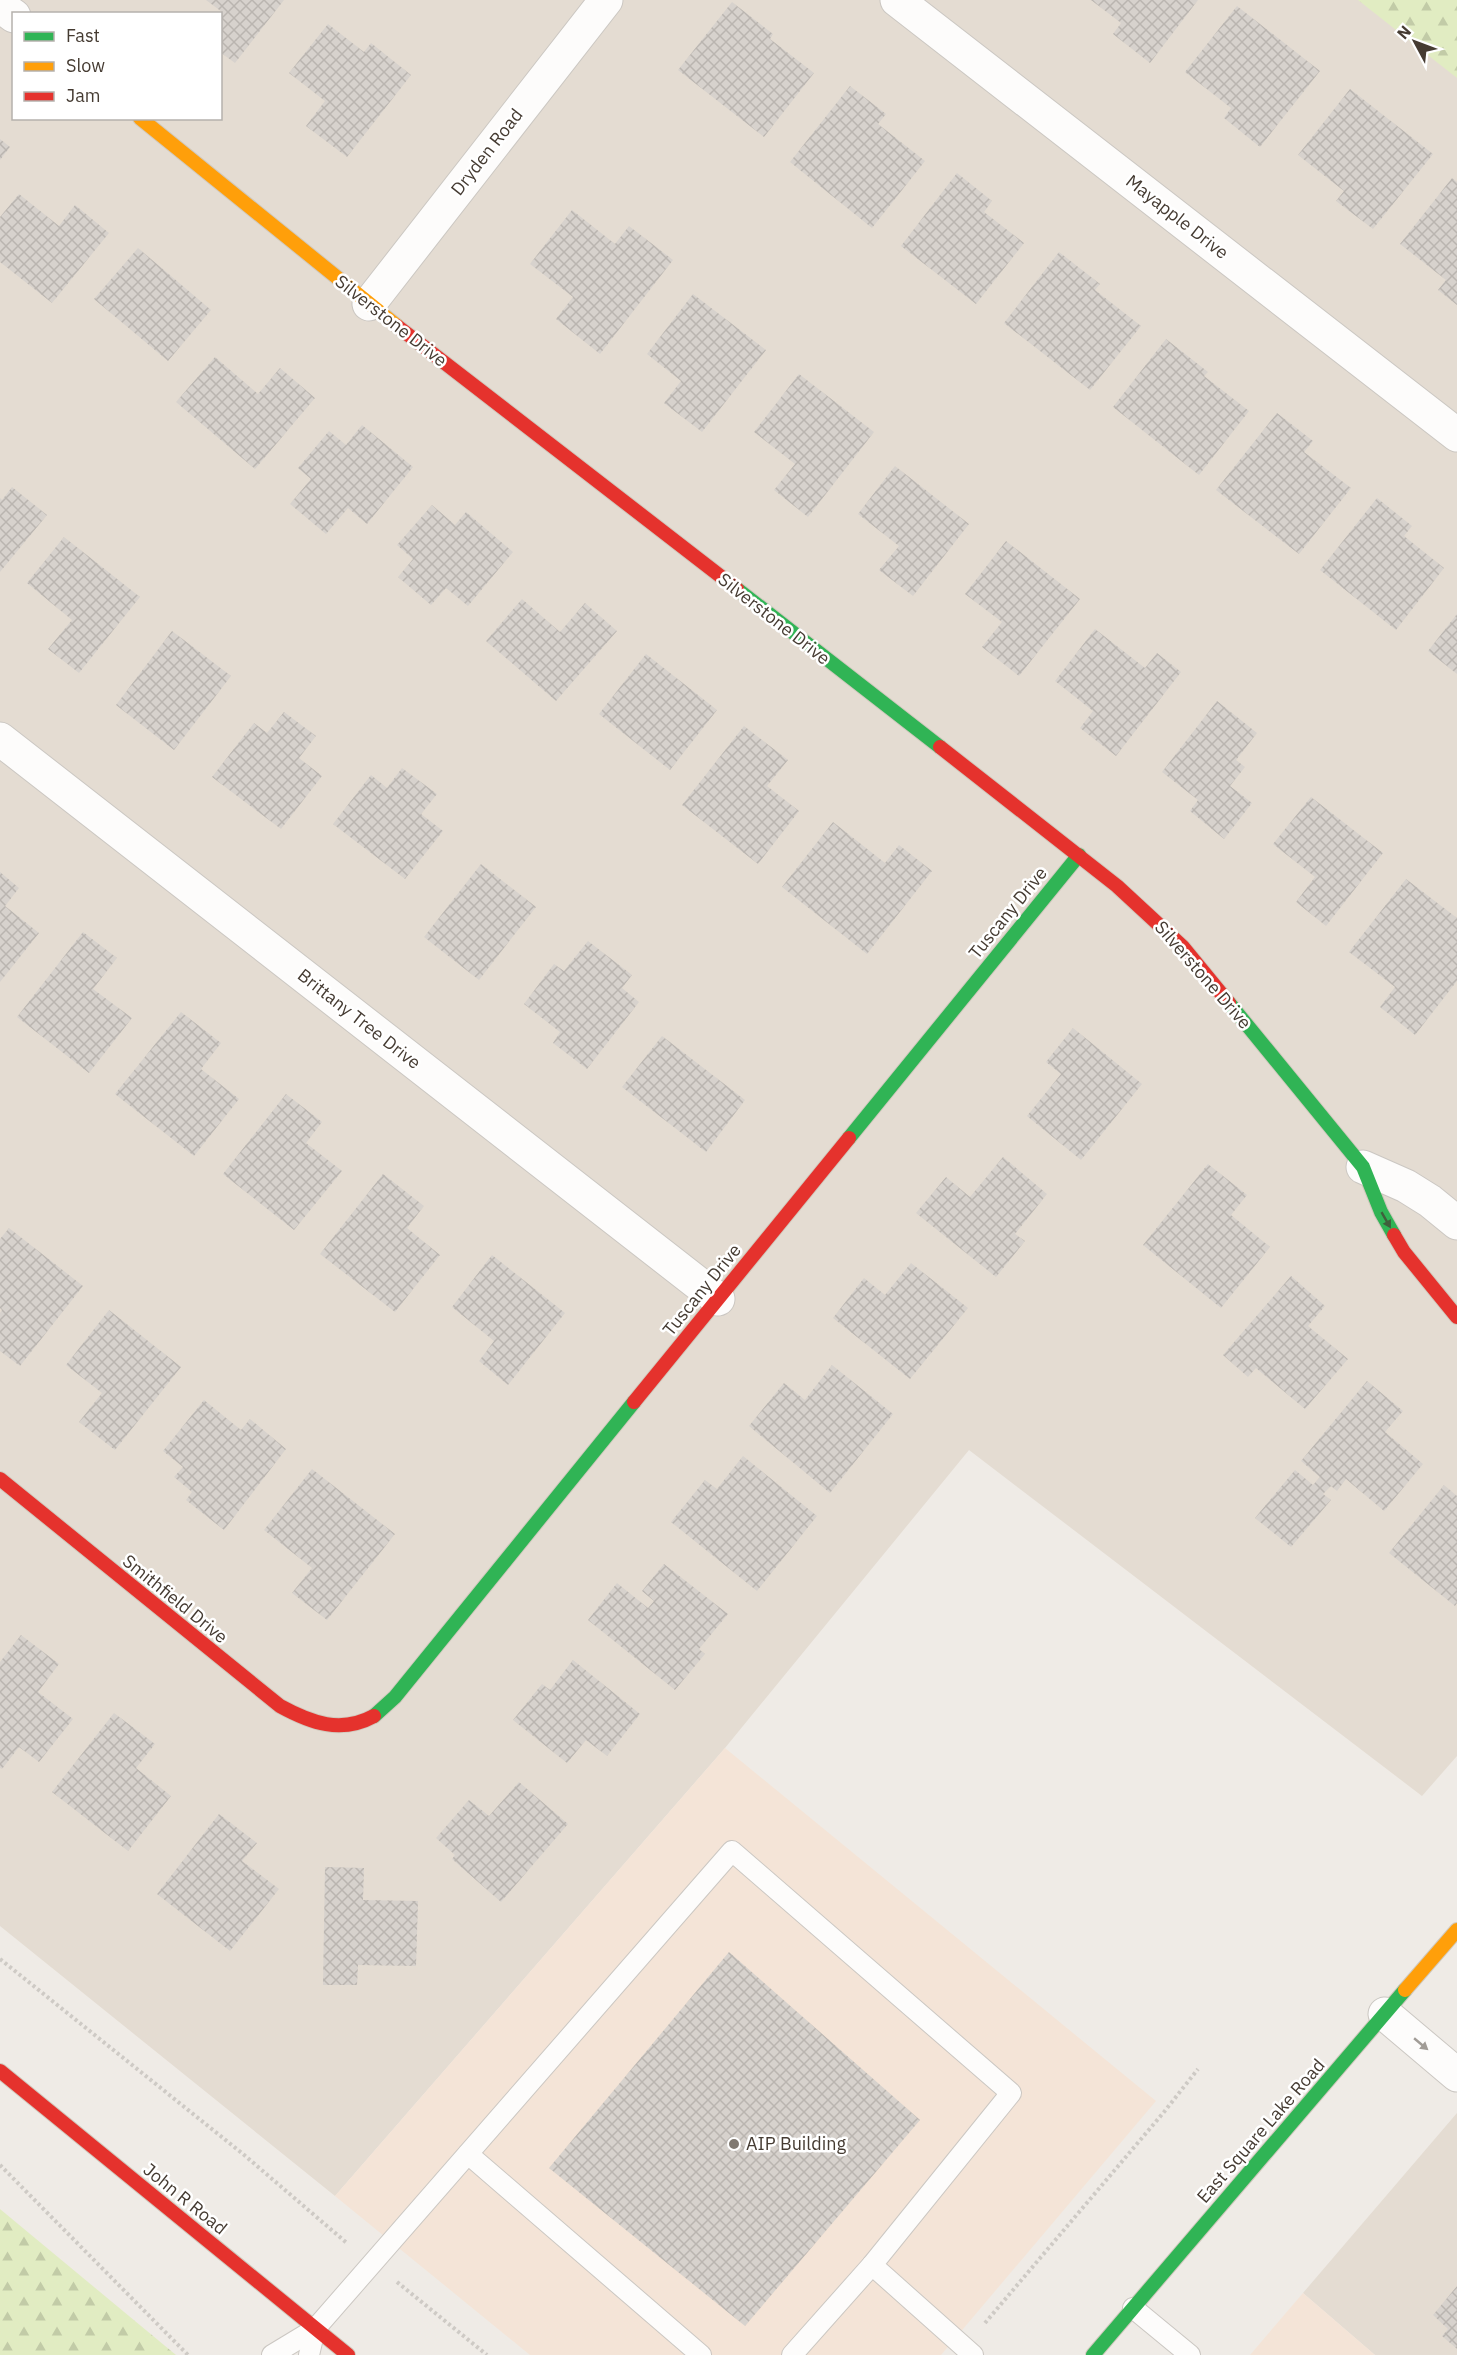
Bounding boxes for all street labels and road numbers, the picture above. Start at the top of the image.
street label: Dryden Road [446,104,528,200]
street label: Mayapple Drive [1121,169,1233,264]
street label: Silverstone Drive [331,270,452,372]
street label: Silverstone Drive [714,568,835,670]
street label: Tuscany Drive [963,862,1052,963]
street label: Silverstone Drive [1150,916,1257,1034]
street label: Brittany Tree Drive [293,963,426,1074]
street label: Tuscany Drive [657,1239,746,1340]
street label: Smithfield Drive [118,1549,233,1648]
street label: East Square Lake Road [1192,2054,1330,2208]
street label: John R Road [139,2158,232,2239]

